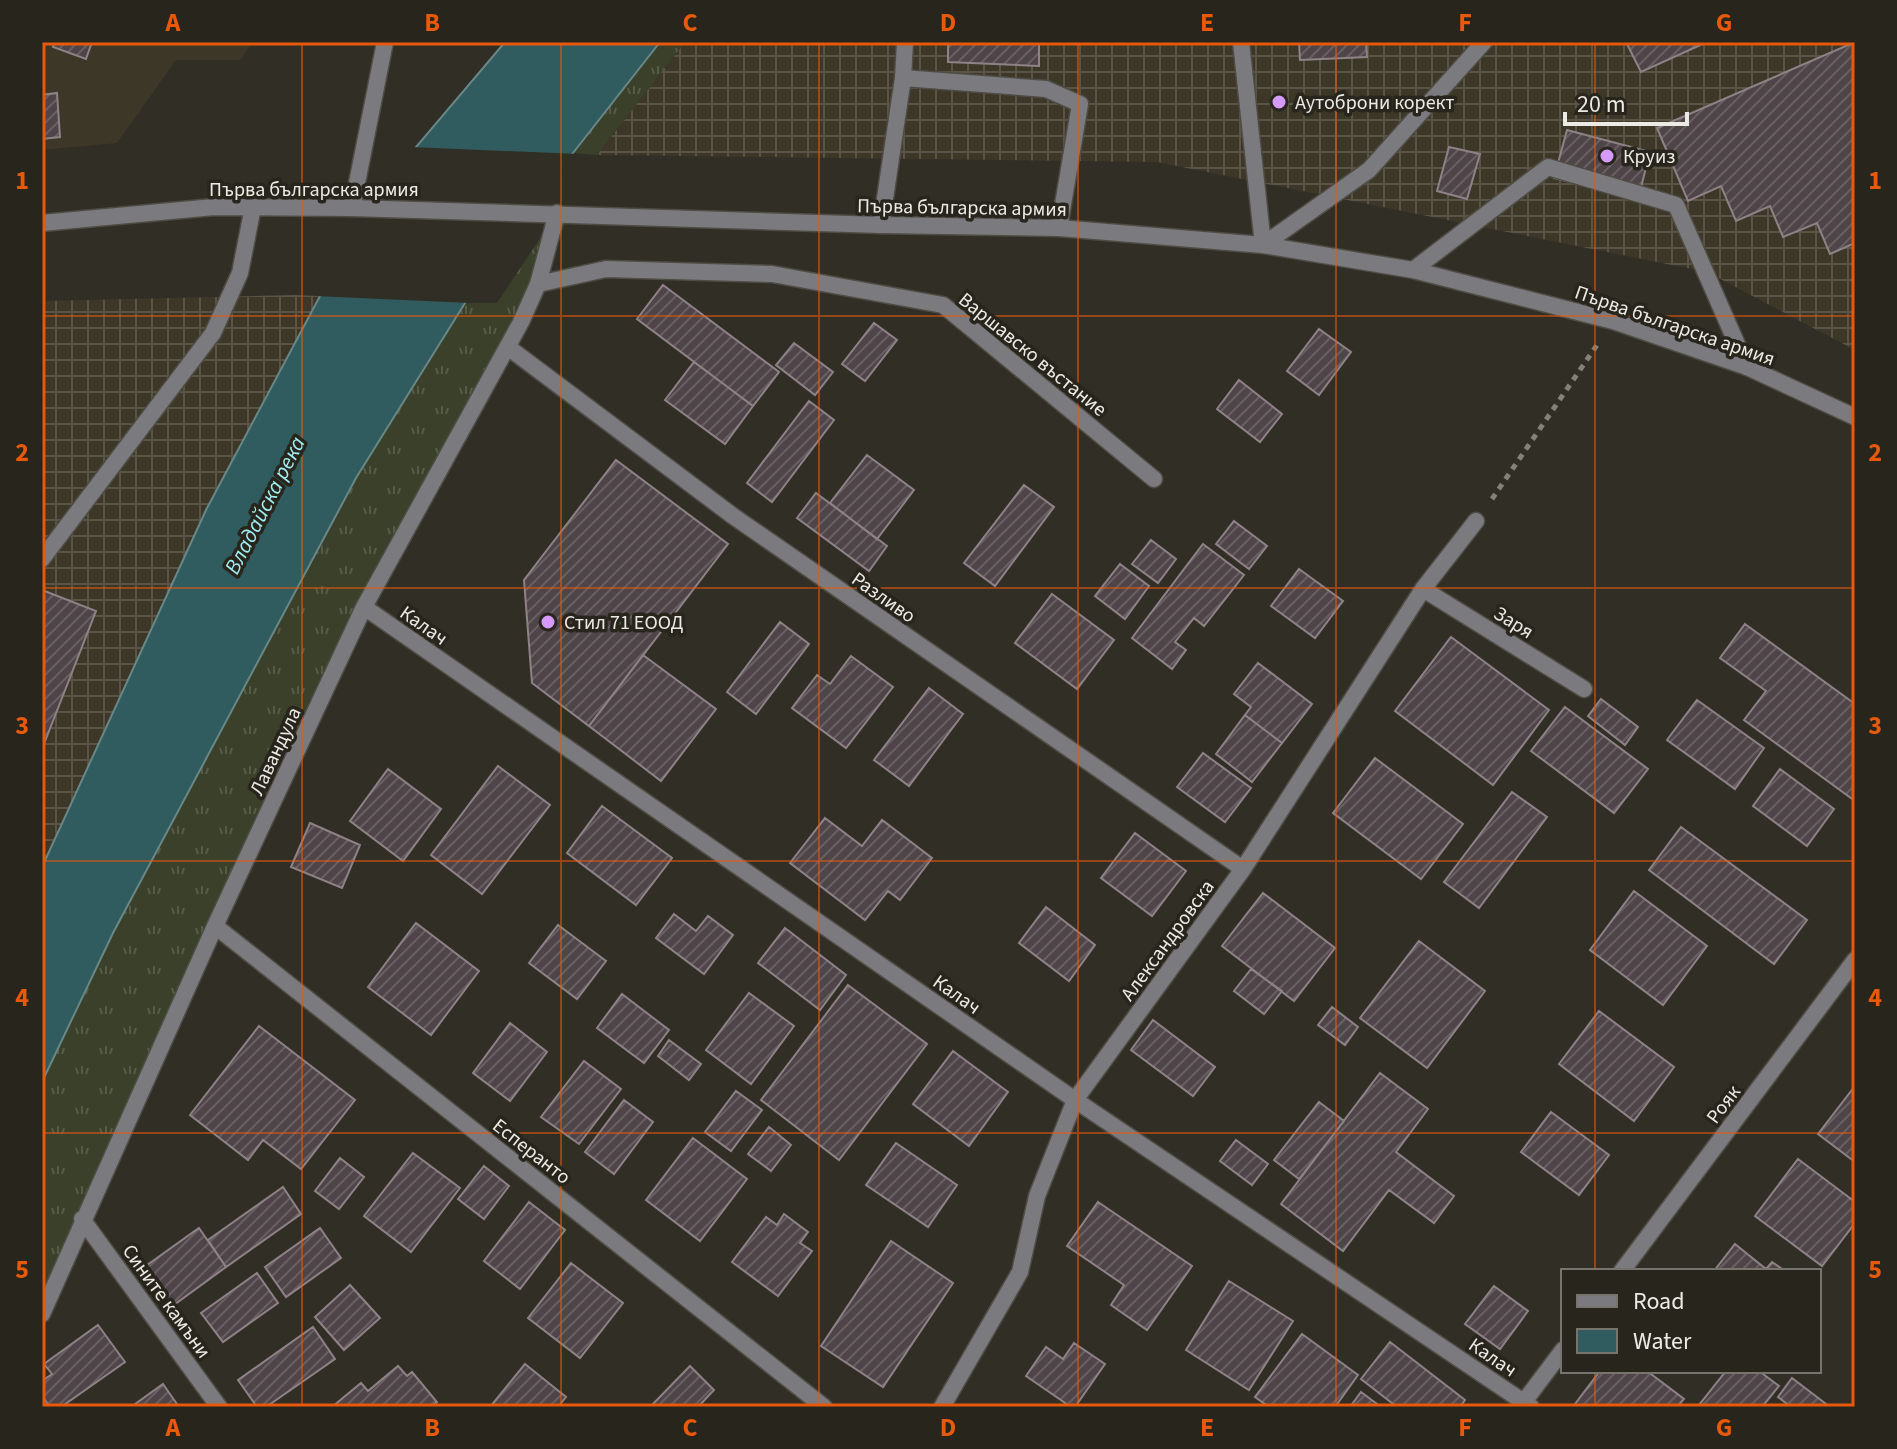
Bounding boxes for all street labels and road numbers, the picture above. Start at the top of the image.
street label: Първа българска армия [209,176,419,204]
street label: Първа българска армия [857,192,1067,224]
street label: Първа българска армия [1571,279,1778,373]
street label: Варшавско въстание [952,286,1113,423]
street label: Разливо [846,566,921,630]
street label: Калач [394,599,453,652]
street label: Заря [1488,600,1539,646]
street label: Лавандула [243,703,309,800]
street label: Александровска [1114,874,1221,1007]
street label: Калач [927,968,986,1021]
street label: Рояк [1700,1079,1748,1130]
street label: Есперанто [486,1112,576,1191]
street label: Сините камъни [115,1239,217,1364]
street label: Калач [1463,1332,1522,1384]

